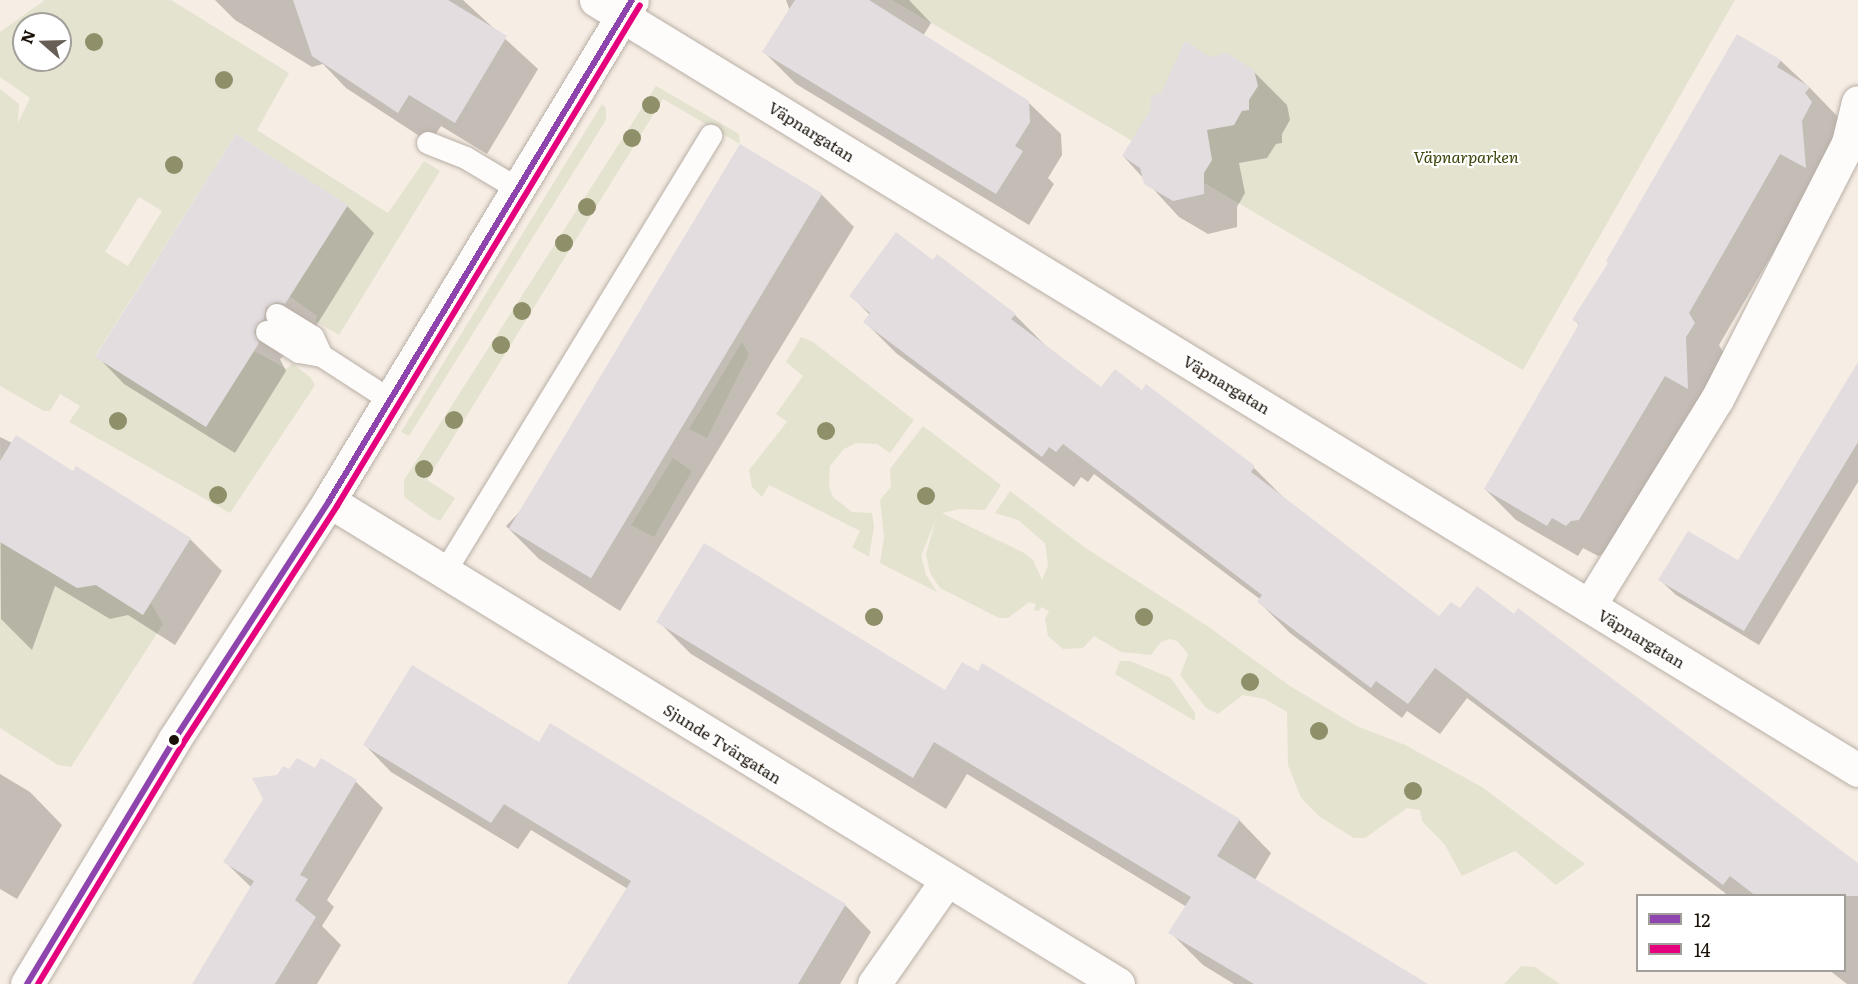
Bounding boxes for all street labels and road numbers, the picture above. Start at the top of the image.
street label: Väpnargatan [765,97,859,165]
street label: Väpnargatan [1180,351,1274,417]
street label: Väpnargatan [1595,605,1689,671]
street label: Sjunde Tvärgatan [661,699,785,787]

